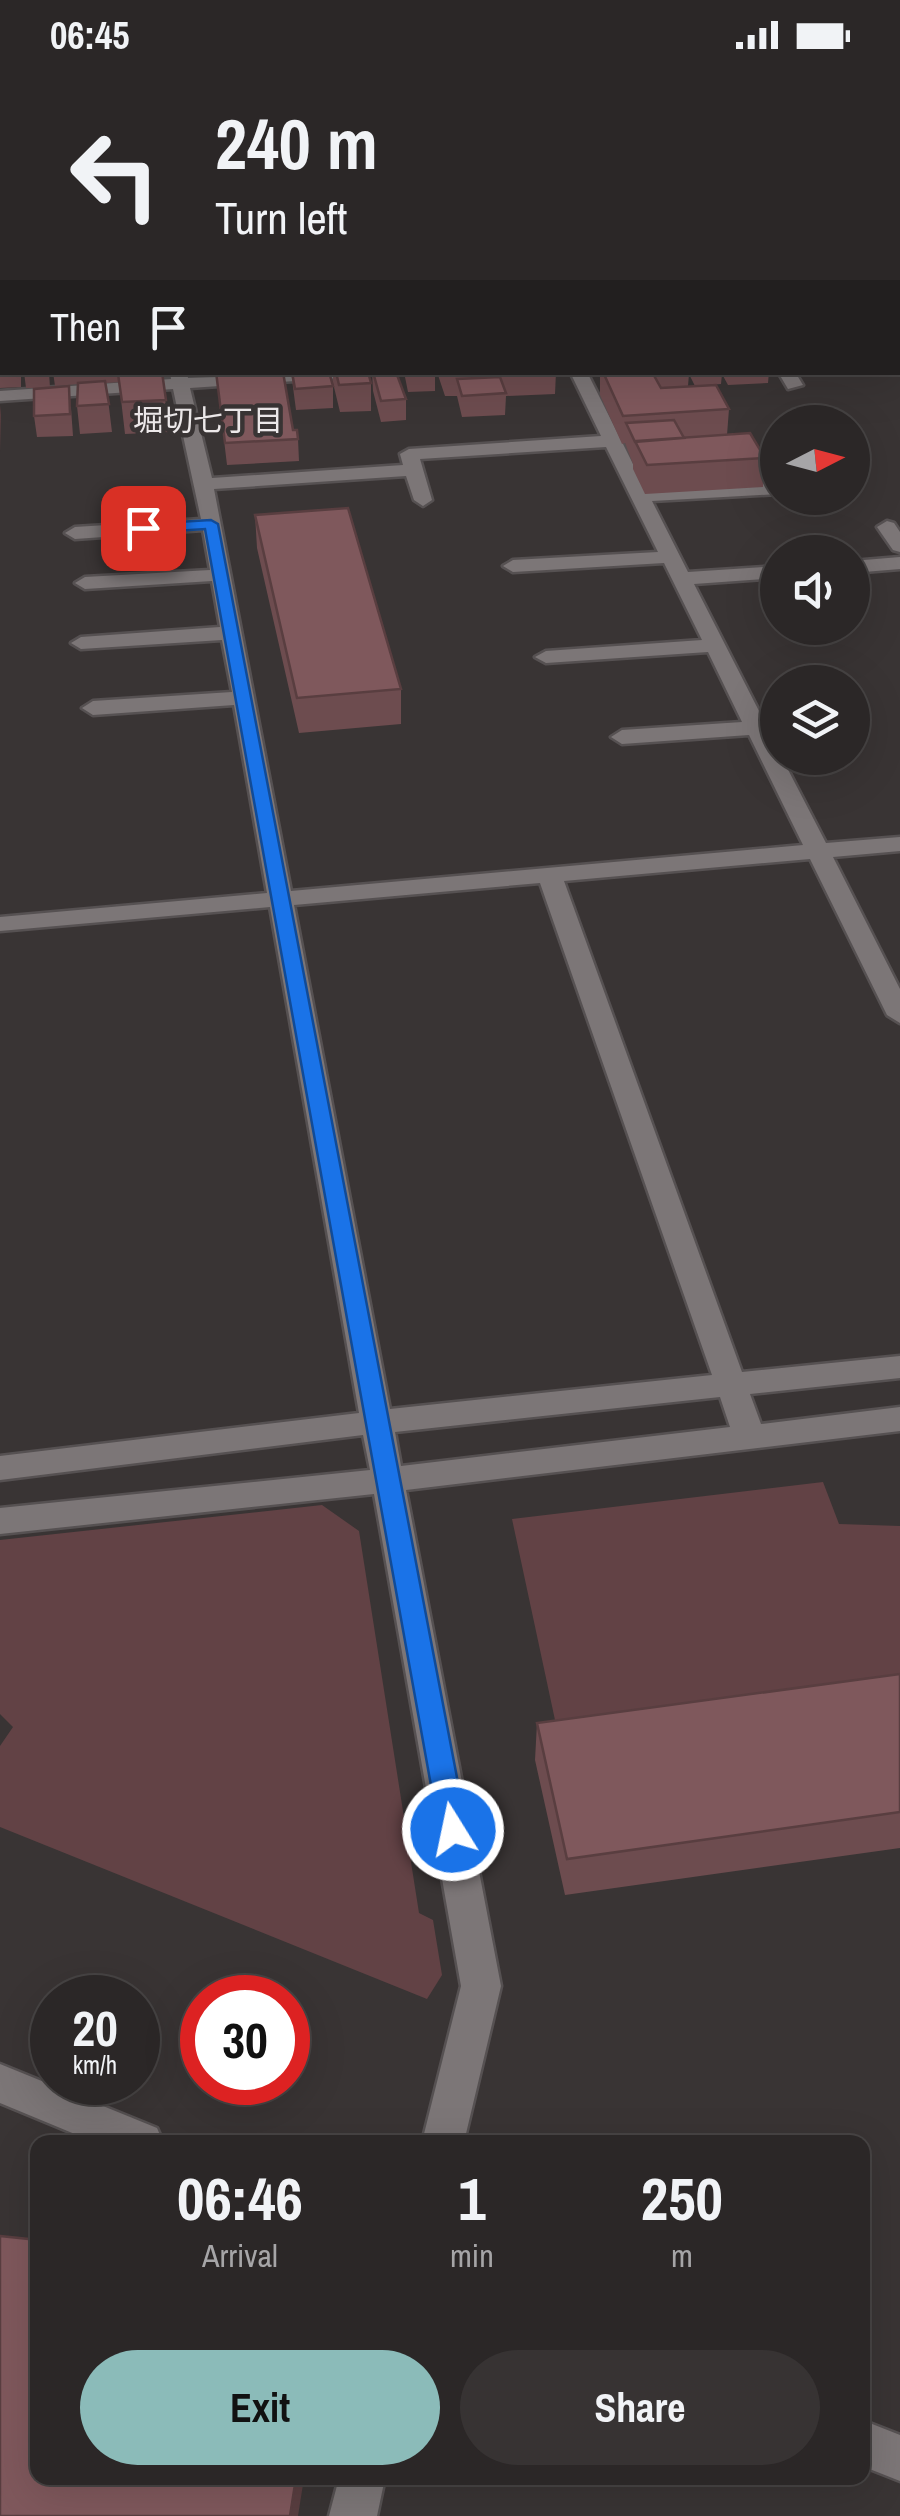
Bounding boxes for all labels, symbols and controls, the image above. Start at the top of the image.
text: 06:45 [50,10,130,61]
text: 240 m [215,97,378,191]
icon: left [50,110,180,240]
text: Turn left [215,187,347,248]
icon: arrive [141,300,196,355]
text: Then [50,302,121,353]
district label: 堀切七丁目 [133,400,283,440]
north arrow [760,405,870,515]
map controls [760,405,870,775]
pin [101,486,186,571]
icon: arrive [116,501,171,556]
button: sound [760,535,870,645]
button: layers [760,665,870,775]
position arrow [401,1778,505,1882]
speed limit sign: 30 [180,1975,310,2105]
text: 20 [72,1994,118,2062]
text: km/h [73,2048,117,2082]
text: 06:46 [177,2158,303,2239]
text: 1 [458,2158,486,2239]
text: 250 [641,2158,723,2239]
text: Arrival [202,2234,278,2277]
text: min [450,2234,494,2277]
text: m [671,2234,693,2277]
button: Exit [80,2350,440,2465]
button: Share [460,2350,820,2465]

